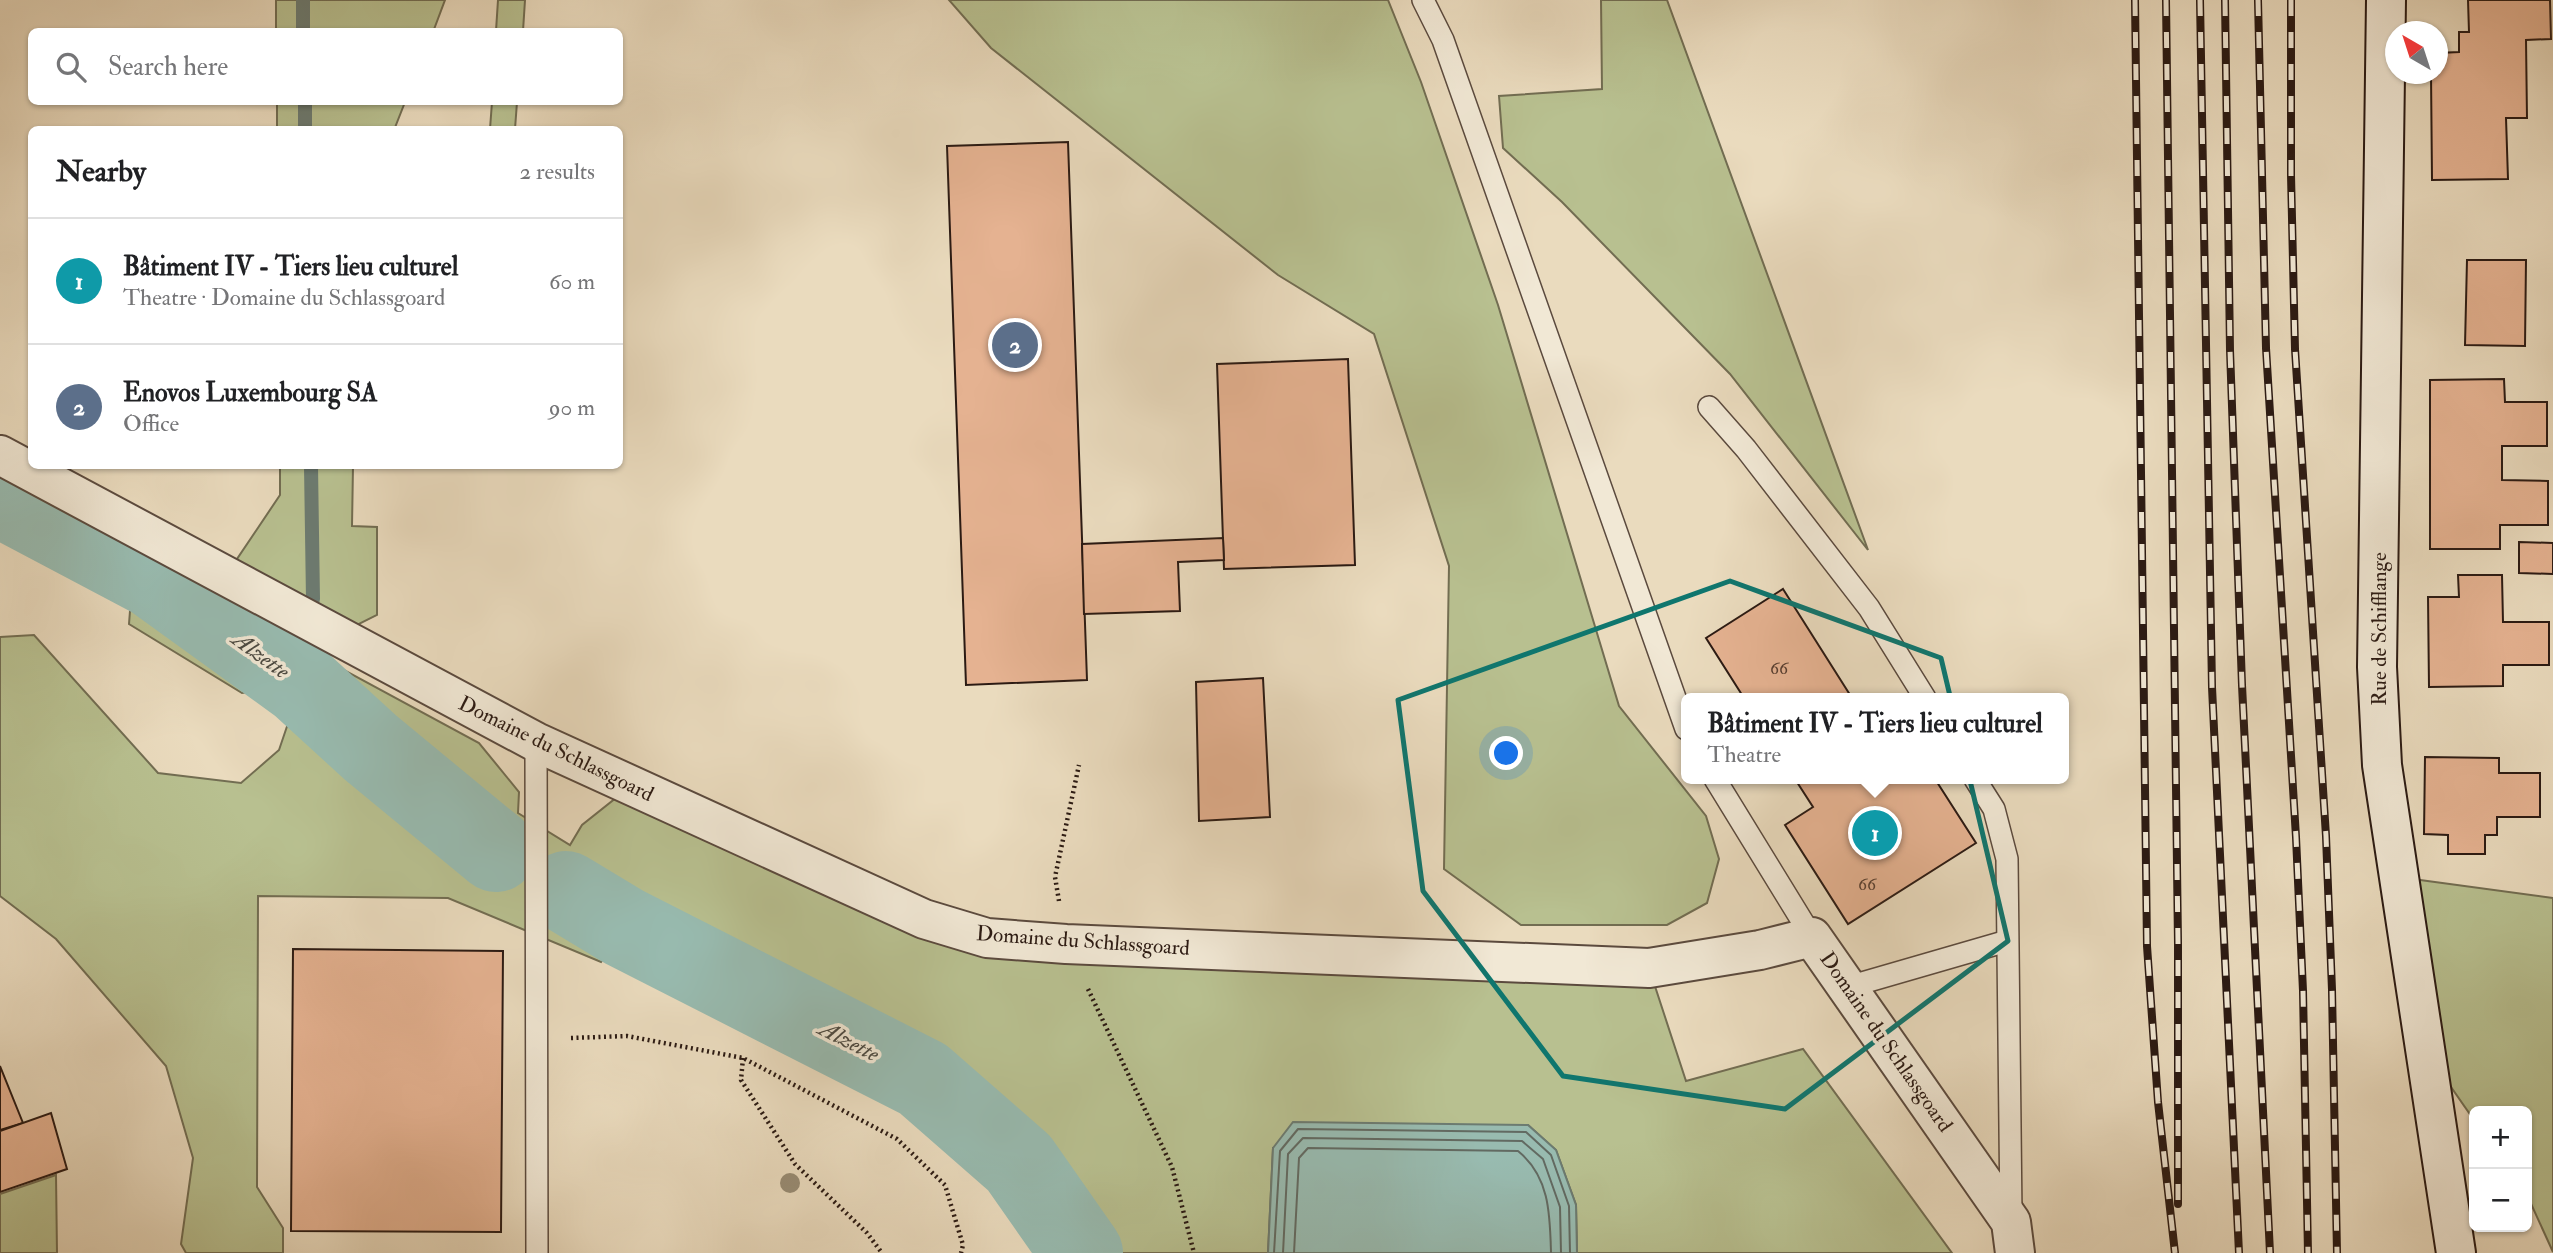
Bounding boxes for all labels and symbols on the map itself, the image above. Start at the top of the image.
north arrow [2385,21,2448,84]
pin: 2 [992,319,1038,371]
street label: Rue de Schifflange [2366,552,2393,706]
water label: Alzette [224,623,296,686]
house number: 66 [1770,657,1789,680]
street label: Domaine du Schlassgoard [454,690,659,808]
your location [1489,736,1523,770]
pin: 1 [1852,807,1898,859]
house number: 66 [1858,873,1877,896]
street label: Domaine du Schlassgoard [975,920,1191,962]
street label: Domaine du Schlassgoard [1814,947,1959,1138]
water label: Alzette [811,1012,884,1069]

